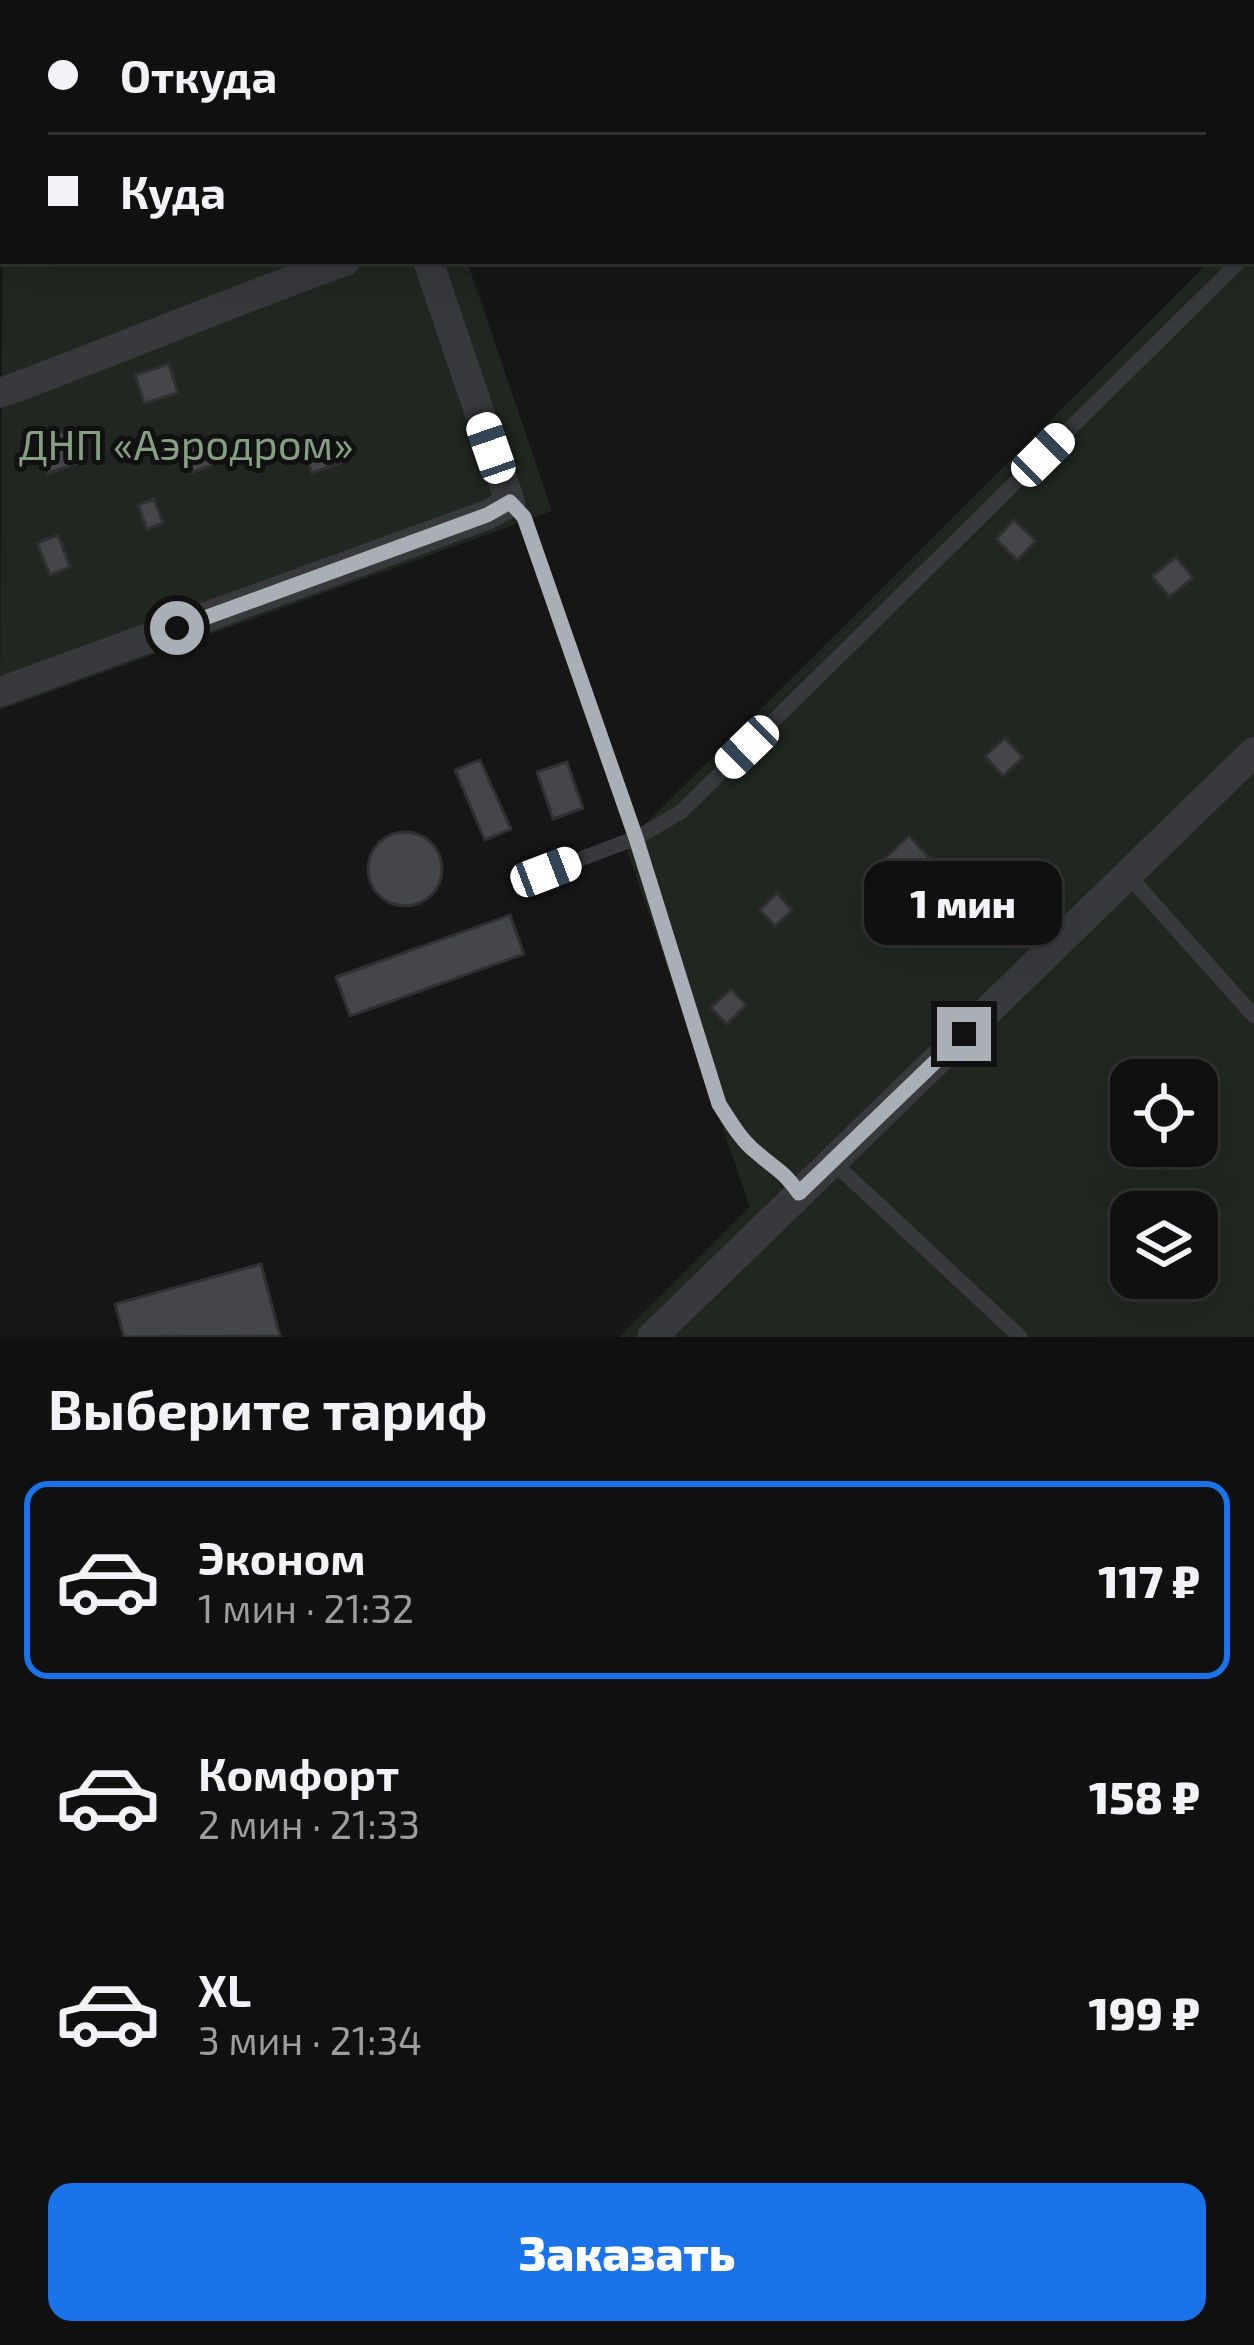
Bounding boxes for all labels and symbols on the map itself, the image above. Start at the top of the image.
car [462,408,520,488]
car [1005,417,1081,493]
park label: ДНП «Аэродром» [18,418,354,468]
route start [150,601,204,655]
car [709,709,785,785]
car [506,842,586,902]
callout: 1 мин [865,860,1063,944]
route end [937,1007,991,1061]

